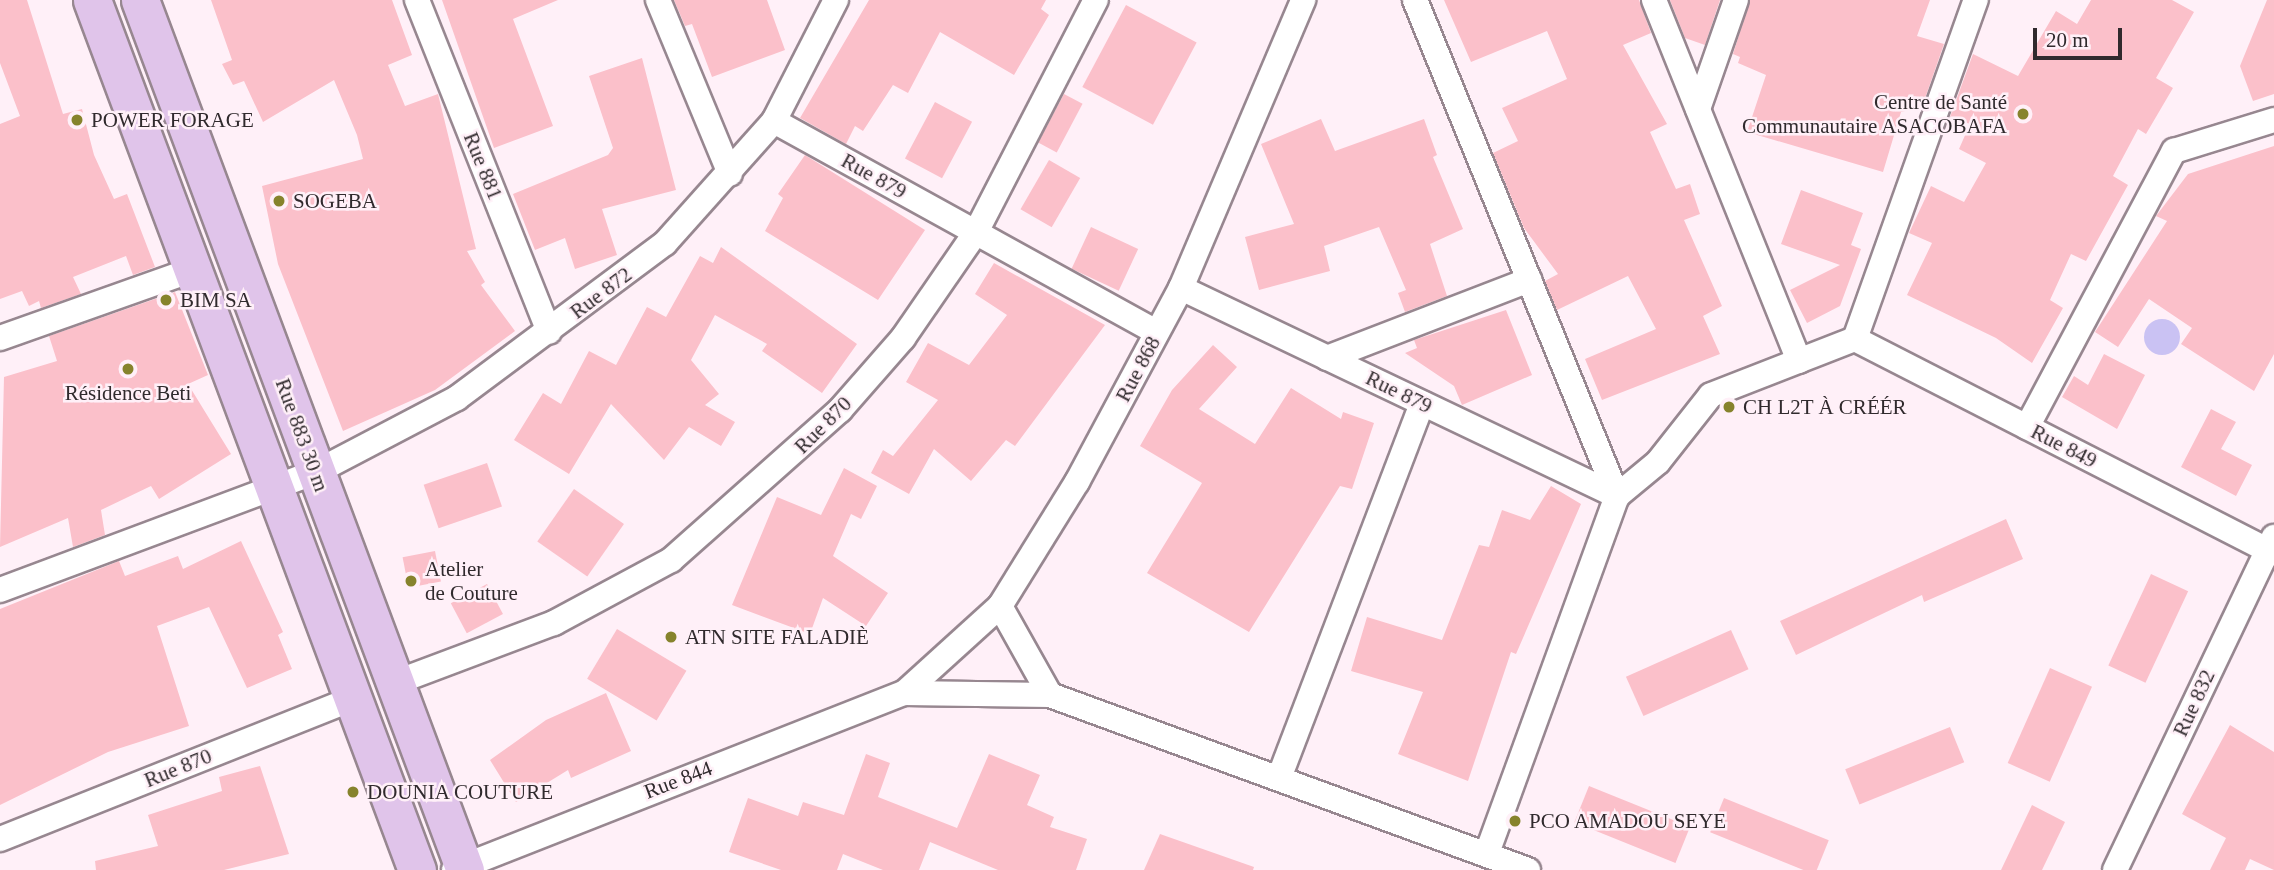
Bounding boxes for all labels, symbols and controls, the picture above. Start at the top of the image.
scale bar [2036,14,2125,58]
text: 20 m [2046,28,2089,52]
place label: Centre de Santé Communautaire ASACOBAFA [1741,89,2007,139]
marker: Centre de Santé Communautaire ASACOBAFA [2013,104,2033,124]
place label: POWER FORAGE [91,107,254,133]
marker: POWER FORAGE [69,112,85,128]
street label: Rue 881 [458,129,508,203]
street label: Rue 879 [837,148,911,204]
place label: SOGEBA [293,188,377,214]
marker: SOGEBA [271,193,287,209]
street label: Rue 872 [565,262,637,324]
place label: BIM SA [180,287,252,313]
marker: BIM SA [158,292,174,308]
street label: Rue 868 [1110,332,1166,406]
marker: Résidence Beti [120,361,136,377]
street label: Rue 879 [1362,365,1436,419]
street label: Rue 883 30 m [270,375,334,495]
place label: Résidence Beti [65,380,191,406]
street label: Rue 870 [789,391,857,459]
place label: CH L2T À CRÉÉR [1743,394,1907,420]
marker: CH L2T À CRÉÉR [1721,399,1737,415]
street label: Rue 849 [2027,419,2101,473]
place label: Atelier de Couture [425,556,518,606]
marker: Atelier de Couture [403,573,419,589]
place label: ATN SITE FALADIÈ [685,624,869,650]
marker: ATN SITE FALADIÈ [663,629,679,645]
street label: Rue 832 [2168,666,2220,740]
street label: Rue 870 [141,743,215,793]
street label: Rue 844 [641,756,715,804]
place label: DOUNIA COUTURE [367,779,554,805]
marker: DOUNIA COUTURE [345,784,361,800]
place label: PCO AMADOU SEYE [1529,808,1727,834]
marker: PCO AMADOU SEYE [1507,813,1523,829]

